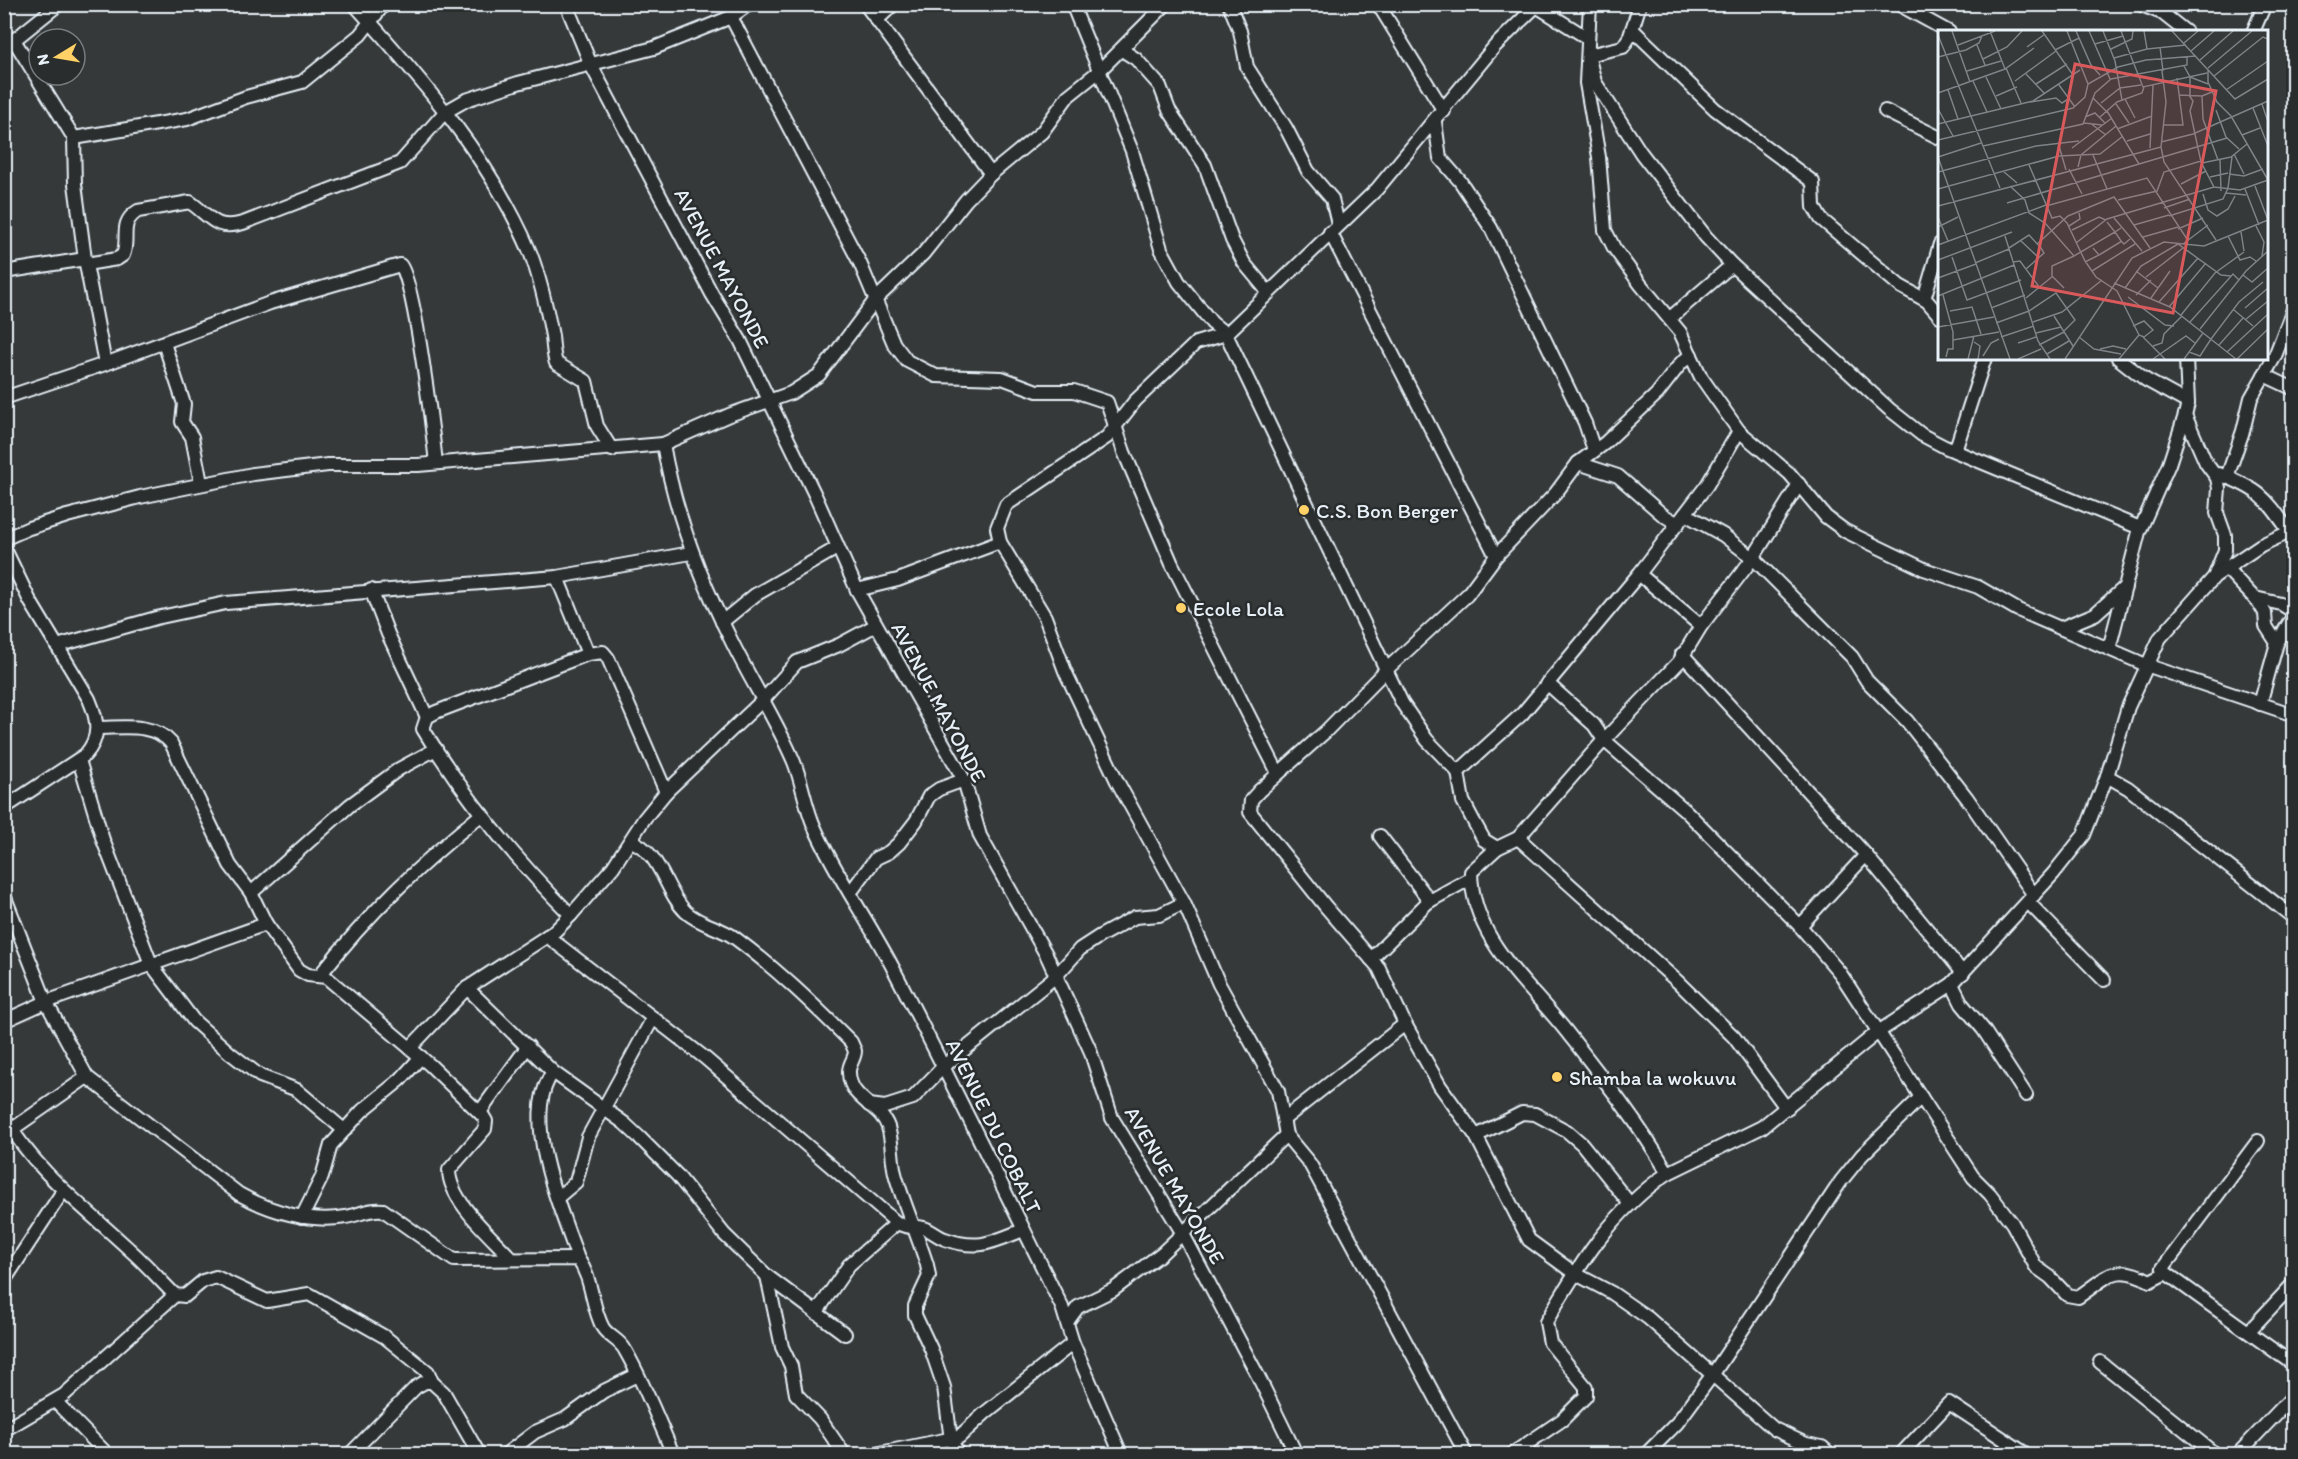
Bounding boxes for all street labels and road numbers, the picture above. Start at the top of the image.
street label: AVENUE MAYONDE [669,184,775,352]
street label: AVENUE MAYONDE [886,618,992,786]
street label: AVENUE DU COBALT [941,1034,1047,1218]
street label: AVENUE MAYONDE [1120,1102,1230,1268]

